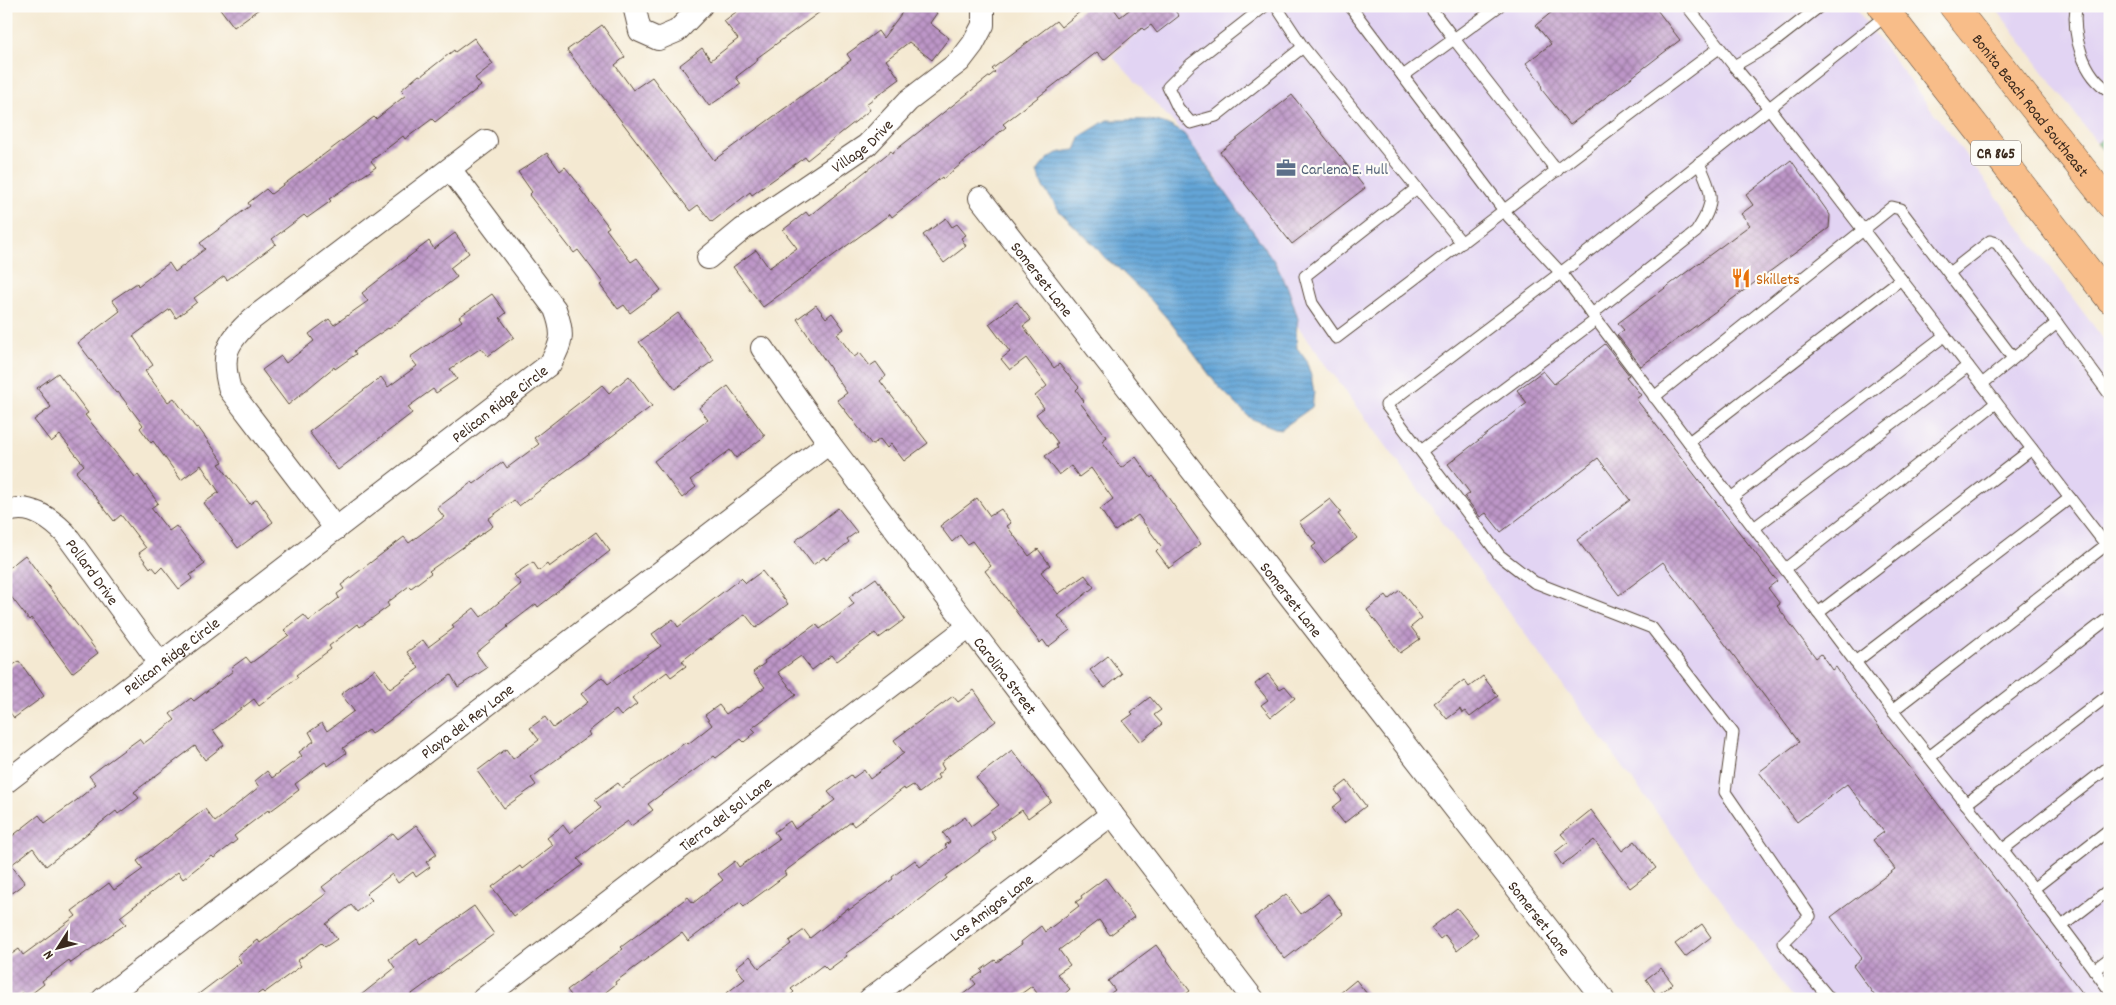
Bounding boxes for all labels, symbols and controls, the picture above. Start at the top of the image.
street label: Bonita Beach Road Southeast [1965,30,2093,183]
street label: Village Drive [828,115,900,180]
road number: CR 865 [1971,140,2021,166]
office icon: Carlena E. Hull [1275,157,1297,179]
place label: Carlena E. Hull [1301,159,1388,182]
street label: Somerset Lane [1004,237,1077,323]
restaurant icon: Skillets [1730,267,1752,289]
place label: Skillets [1756,269,1800,292]
street label: Pelican Ridge Circle [448,361,554,450]
street label: Pollard Drive [59,535,123,611]
street label: Somerset Lane [1253,558,1327,643]
street label: Pelican Ridge Circle [119,613,226,702]
street label: Carolina Street [967,633,1041,720]
street label: Playa del Rey Lane [417,679,520,766]
street label: Tierra del Sol Lane [675,772,778,858]
street label: Los Amigos Lane [946,869,1039,948]
street label: Somerset Lane [1501,877,1575,962]
north arrow [32,922,82,972]
text: N [39,946,59,963]

